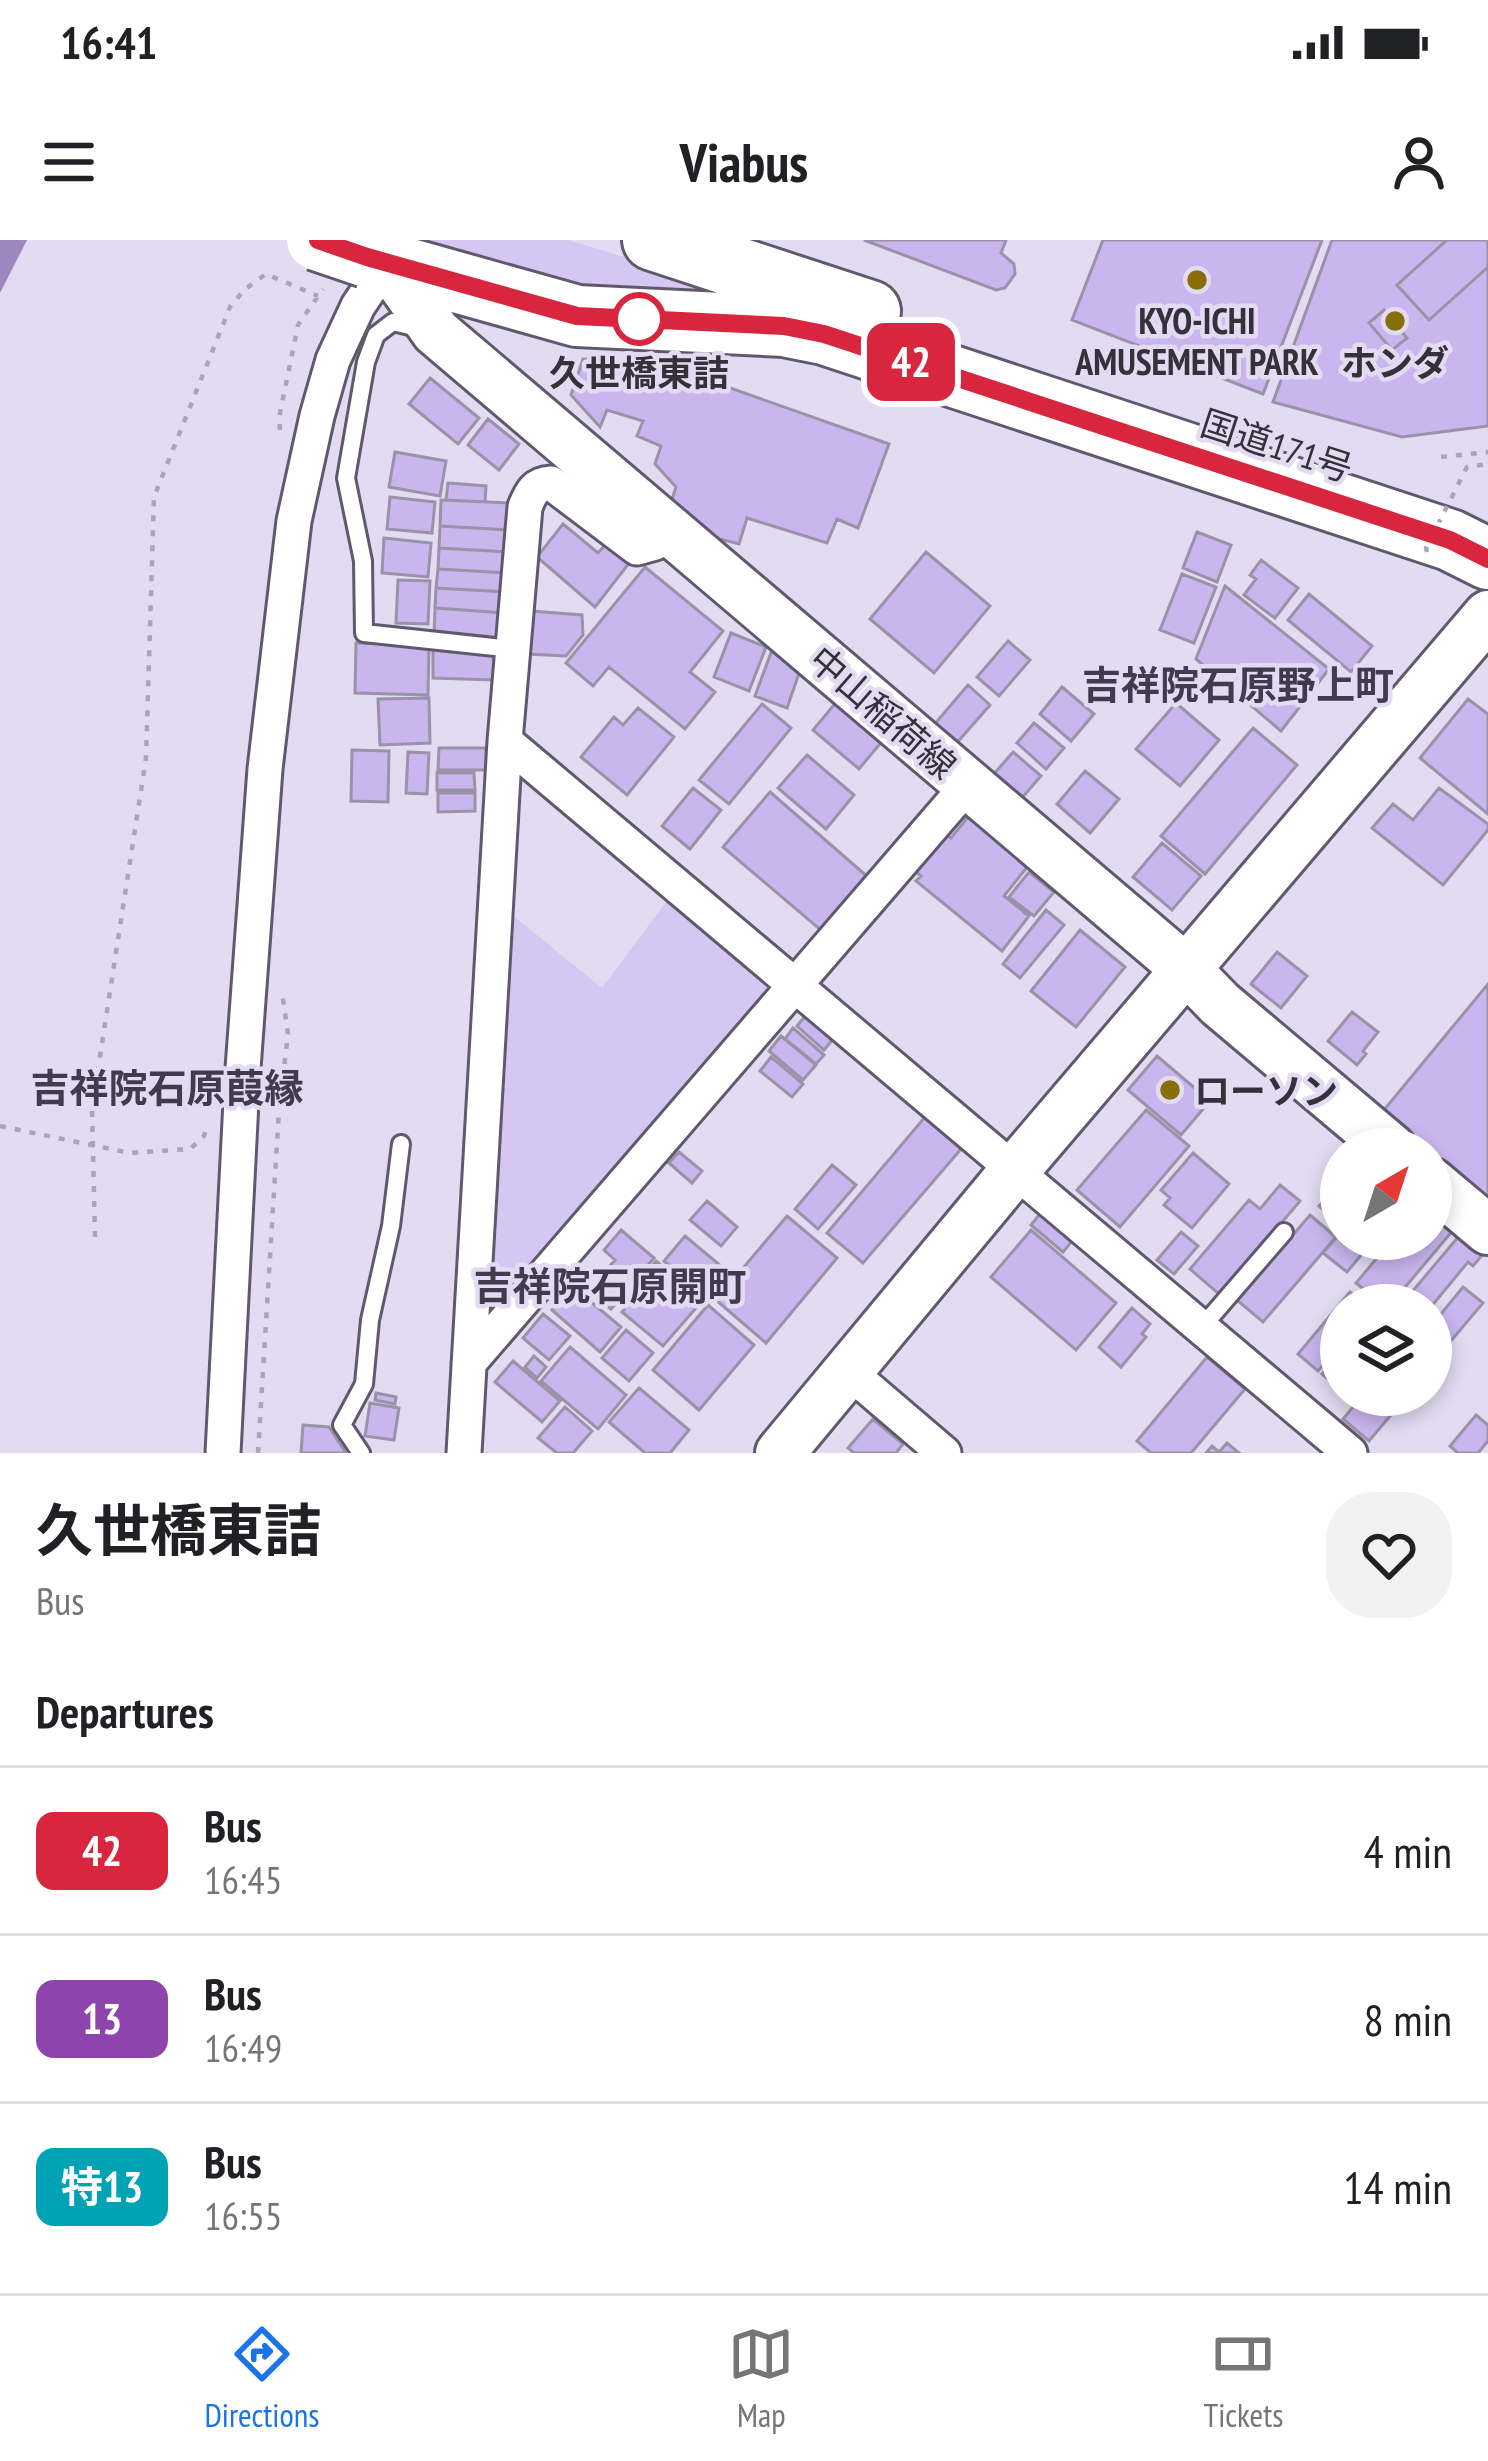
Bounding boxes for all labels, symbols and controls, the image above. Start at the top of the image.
text: 16:41 [60,13,157,71]
text: Viabus [680,127,808,197]
icon: menu [36,129,102,195]
icon: person [1386,129,1452,195]
marker: KYO-ICHI AMUSEMENT PARK [1184,267,1210,293]
marker: 久世橋東詰 [614,294,664,344]
place label: KYO-ICHI AMUSEMENT PARK [1074,297,1319,385]
marker: ホンダ [1382,308,1408,334]
line badge: 42 [857,323,965,401]
text: 42 [891,334,931,389]
place label: ホンダ [1341,339,1449,386]
place label: 久世橋東詰 [549,349,729,396]
street label: 国道171号 [1195,398,1359,492]
street label: 中山稲荷線 [800,635,966,789]
district label: 吉祥院石原野上町 [1082,659,1394,710]
district label: 吉祥院石原葭縁 [30,1062,304,1113]
place label: ローソン [1194,1067,1338,1114]
marker: ローソン [1157,1077,1183,1103]
north arrow [1320,1128,1452,1260]
map controls [1320,1128,1452,1416]
district label: 吉祥院石原開町 [473,1260,747,1311]
button: layers [1320,1284,1452,1416]
button: heart [1326,1492,1452,1618]
text: 久世橋東詰 [36,1493,321,1567]
text: Bus [36,1575,84,1626]
text: Departures [36,1682,214,1740]
text: Bus [204,1796,262,1854]
text: 4 min [1363,1822,1452,1880]
text: 42 [82,1823,122,1878]
text: 16:45 [204,1854,282,1905]
text: Bus [204,1964,262,2022]
text: 8 min [1363,1990,1452,2048]
text: 13 [82,1991,122,2046]
text: 16:49 [204,2022,282,2073]
text: Bus [204,2132,262,2190]
text: 14 min [1343,2158,1452,2216]
text: 特13 [61,2159,143,2214]
text: 16:55 [204,2190,282,2241]
tab: Directions [205,2321,319,2436]
tab: Map [728,2321,794,2436]
tab: Tickets [1203,2321,1283,2436]

